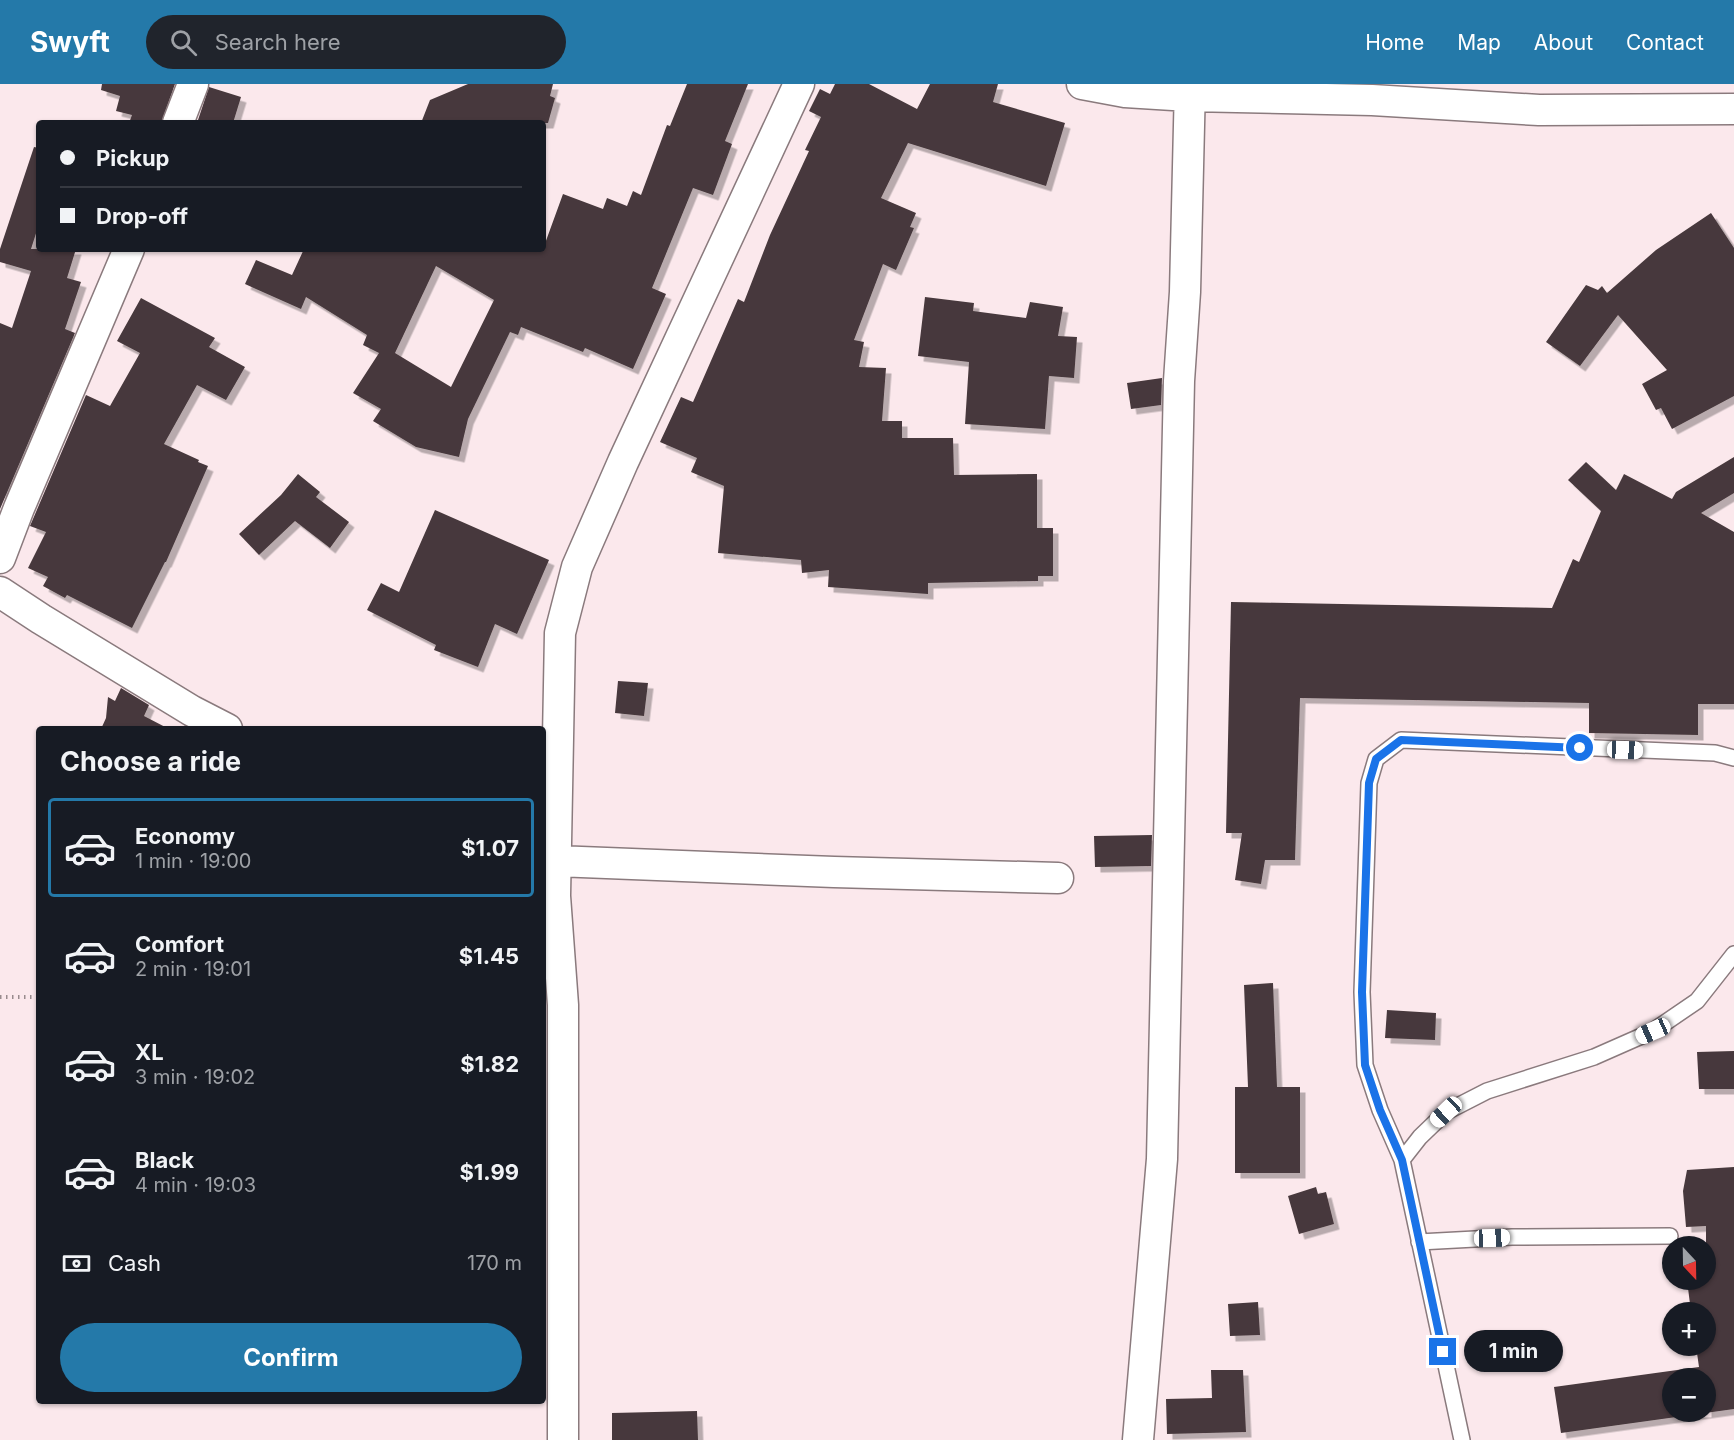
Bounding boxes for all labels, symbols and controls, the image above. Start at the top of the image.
search box [146,15,566,69]
text: Swyft [30,25,110,59]
icon: search [167,26,200,59]
text: Search here [215,29,340,55]
text: Home [1365,30,1424,55]
text: Map [1457,30,1501,55]
text: About [1534,30,1593,55]
text: Contact [1626,30,1704,55]
text: Pickup [96,145,170,171]
text: Drop-off [96,203,188,229]
route start [1566,734,1593,761]
car [1607,740,1643,760]
text: Choose a ride [60,745,241,778]
icon: car [63,821,117,875]
text: Economy [135,823,235,849]
text: $1.07 [461,835,519,861]
text: 1 min · 19:00 [135,849,251,873]
icon: car [63,929,117,983]
text: Comfort [135,931,224,957]
text: $1.45 [459,943,519,969]
text: 2 min · 19:01 [135,957,251,981]
car [1633,1015,1673,1047]
icon: car [63,1037,117,1091]
text: XL [135,1039,164,1065]
text: $1.82 [460,1051,519,1077]
text: 3 min · 19:02 [135,1065,255,1089]
car [1427,1093,1465,1131]
icon: car [63,1145,117,1199]
text: Black [135,1147,194,1173]
text: $1.99 [459,1159,519,1185]
text: 4 min · 19:03 [135,1173,256,1197]
car [1474,1228,1510,1248]
north arrow [1662,1236,1716,1290]
map controls [1662,1236,1716,1422]
icon: cash [60,1247,93,1280]
text: Cash [108,1250,161,1276]
text: 170 m [467,1251,522,1275]
button: + [1662,1302,1716,1356]
button: Confirm [60,1323,522,1392]
callout: 1 min [1464,1331,1563,1373]
route end [1429,1338,1456,1365]
text: 1 min [1489,1339,1538,1363]
button: − [1662,1368,1716,1422]

